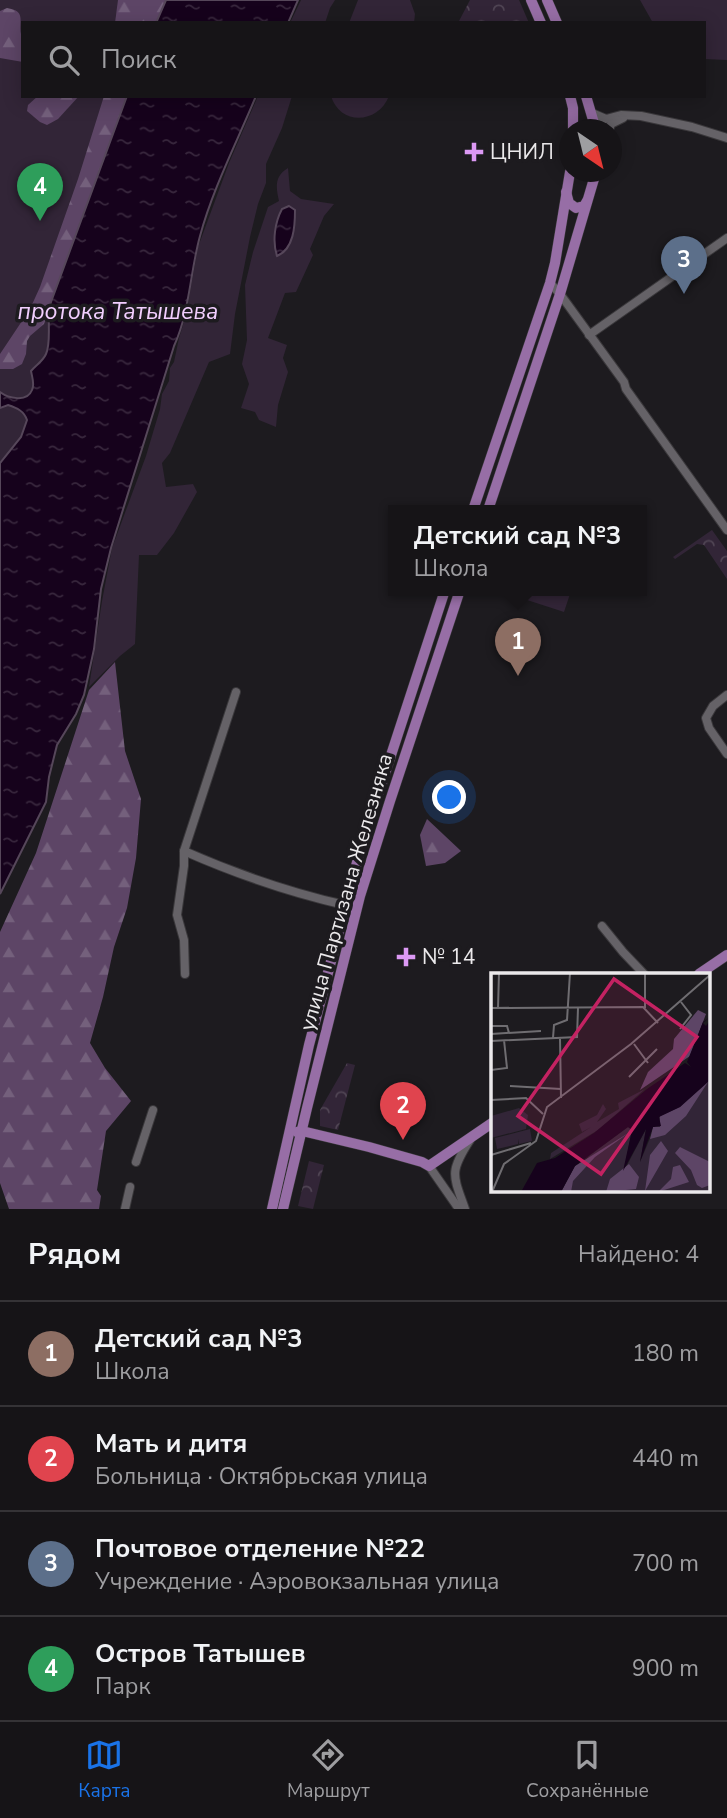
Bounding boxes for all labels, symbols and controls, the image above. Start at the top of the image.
search box [21,21,706,98]
icon: search [45,41,83,79]
text: Поиск [101,42,177,77]
north arrow [559,119,622,182]
place label: ЦНИЛ [490,138,554,166]
marker: ЦНИЛ [464,142,484,162]
pin: 4 [17,163,63,221]
pin: 3 [661,236,707,294]
water label: протока Татышева [18,296,219,327]
popup [388,505,647,596]
text: Детский сад №3 [414,518,621,553]
text: Школа [414,553,488,584]
pin: 1 [495,618,541,676]
street label: улица Партизана Железняка [293,750,399,1034]
your location [432,780,466,814]
place label: № 14 [422,943,475,971]
marker: № 14 [396,947,416,967]
inset map [491,973,710,1192]
pin: 2 [380,1082,426,1140]
text: Рядом [28,1234,121,1275]
text: Найдено: 4 [578,1239,699,1270]
text: Детский сад №3 [95,1321,303,1356]
text: 1 [44,1338,58,1369]
text: 180 m [632,1338,699,1369]
text: Школа [95,1356,170,1387]
text: Мать и дитя [95,1426,247,1461]
text: 2 [44,1443,58,1474]
text: 440 m [632,1443,699,1474]
text: Больница · Октябрьская улица [95,1461,428,1492]
text: Почтовое отделение №22 [95,1531,425,1566]
text: 3 [44,1548,58,1579]
text: 700 m [632,1548,699,1579]
text: Учреждение · Аэровокзальная улица [95,1566,499,1597]
text: Остров Татышев [95,1636,305,1671]
text: 4 [44,1653,58,1684]
text: 900 m [632,1653,699,1684]
text: Парк [95,1671,151,1702]
tab: Карта [78,1736,131,1804]
tab: Маршрут [287,1736,370,1804]
tab: Сохранённые [526,1736,649,1804]

